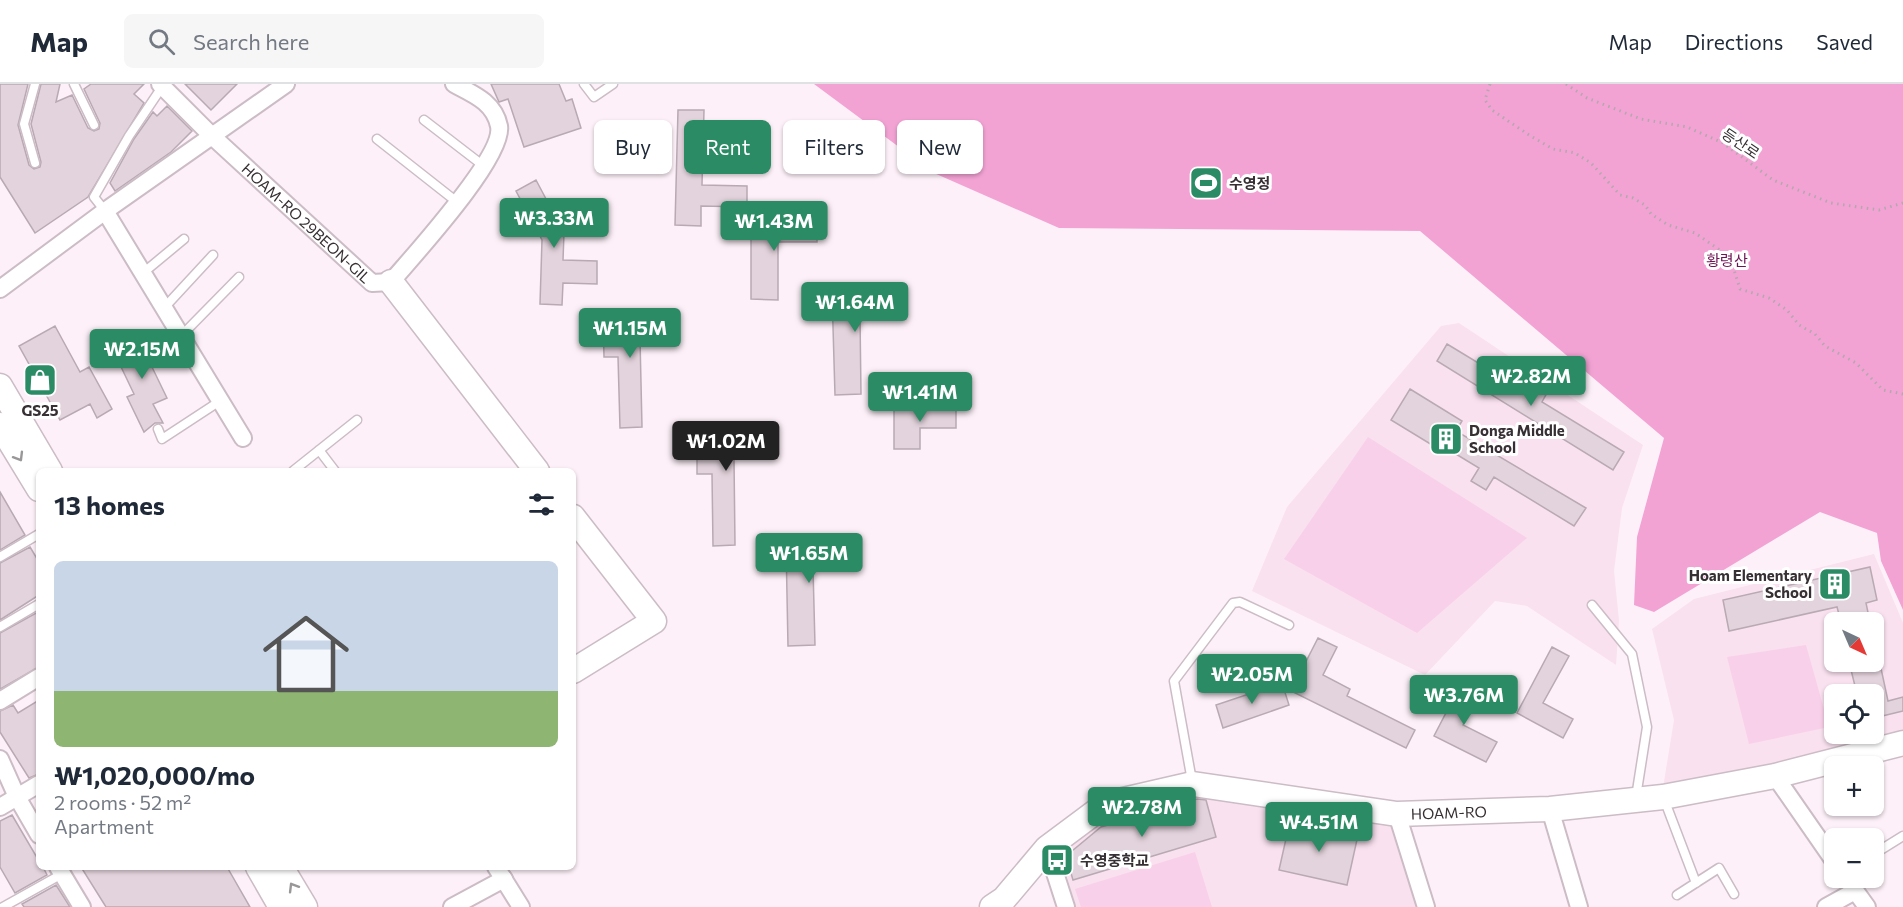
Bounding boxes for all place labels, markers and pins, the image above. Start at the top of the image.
sports icon: 수영정 [1188,165,1224,201]
place label: 수영정 [1229,174,1270,192]
pin: ₩3.33M [505,198,603,249]
pin: ₩1.43M [725,201,823,252]
pin: ₩1.64M [806,282,904,333]
pin: ₩1.15M [581,308,679,359]
pin: ₩2.15M [93,329,191,380]
pin: ₩2.82M [1482,356,1580,407]
shop icon: GS25 [22,362,58,398]
pin: ₩1.41M [871,372,969,423]
place label: GS25 [21,401,59,419]
pin: ₩1.02M [677,421,775,472]
building icon: Donga Middle School [1428,421,1464,457]
place label: Donga Middle School [1469,421,1565,456]
pin: ₩1.65M [760,533,858,584]
place label: Hoam Elementary School [1689,566,1813,601]
building icon: Hoam Elementary School [1817,566,1853,602]
pin: ₩2.05M [1203,654,1301,705]
pin: ₩3.76M [1415,675,1513,726]
pin: ₩2.78M [1093,787,1191,838]
pin: ₩4.51M [1270,802,1368,853]
bus stop icon: 수영중학교 [1039,842,1075,878]
place label: 수영중학교 [1080,851,1149,869]

